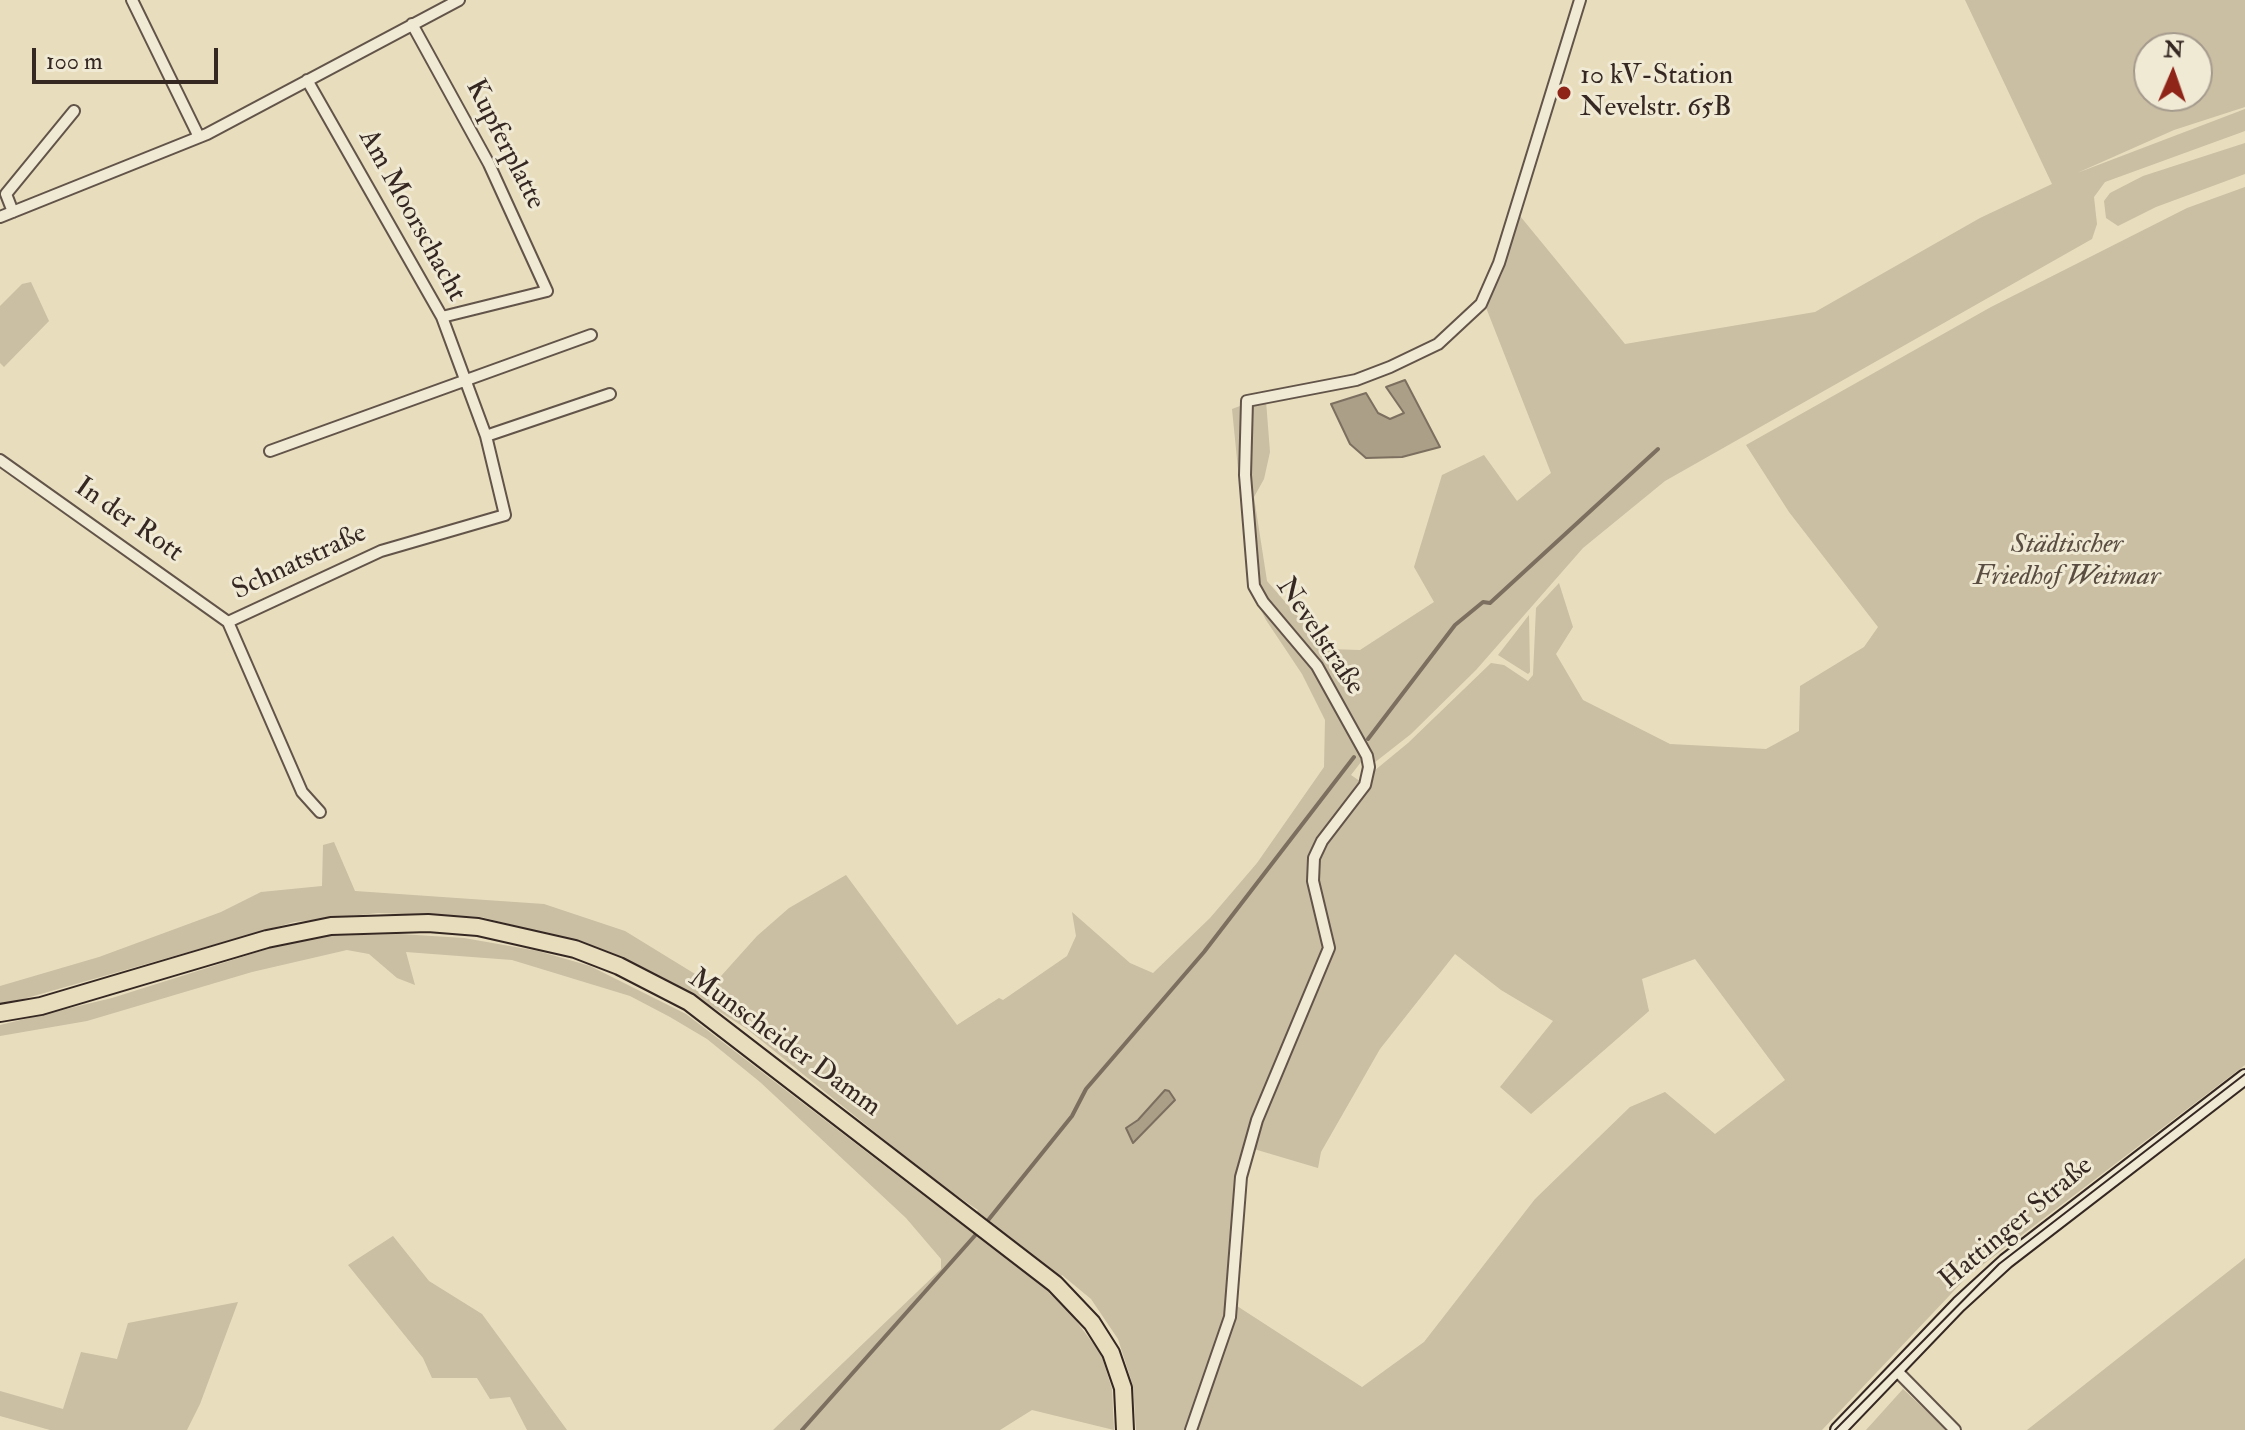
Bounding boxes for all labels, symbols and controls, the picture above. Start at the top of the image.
scale bar [36,32,222,82]
north arrow [2133,32,2213,112]
text: N [2163,36,2184,64]
text: 100 m [46,46,103,77]
place label: 10 kV-Station Nevelstr. 65B [1580,60,1733,126]
street label: Kupferplatte [457,74,551,216]
marker: 10 kV-Station Nevelstr. 65B [1555,84,1573,102]
street label: Am Moorschacht [350,124,472,308]
street label: In der Rott [67,471,189,571]
street label: Schnatstraße [228,517,372,609]
park label: Städtischer Friedhof Weitmar [1974,529,2160,595]
street label: Nevelstraße [1268,572,1370,702]
street label: Munscheider Damm [681,963,887,1125]
street label: Hattinger Straße [1934,1150,2100,1298]

